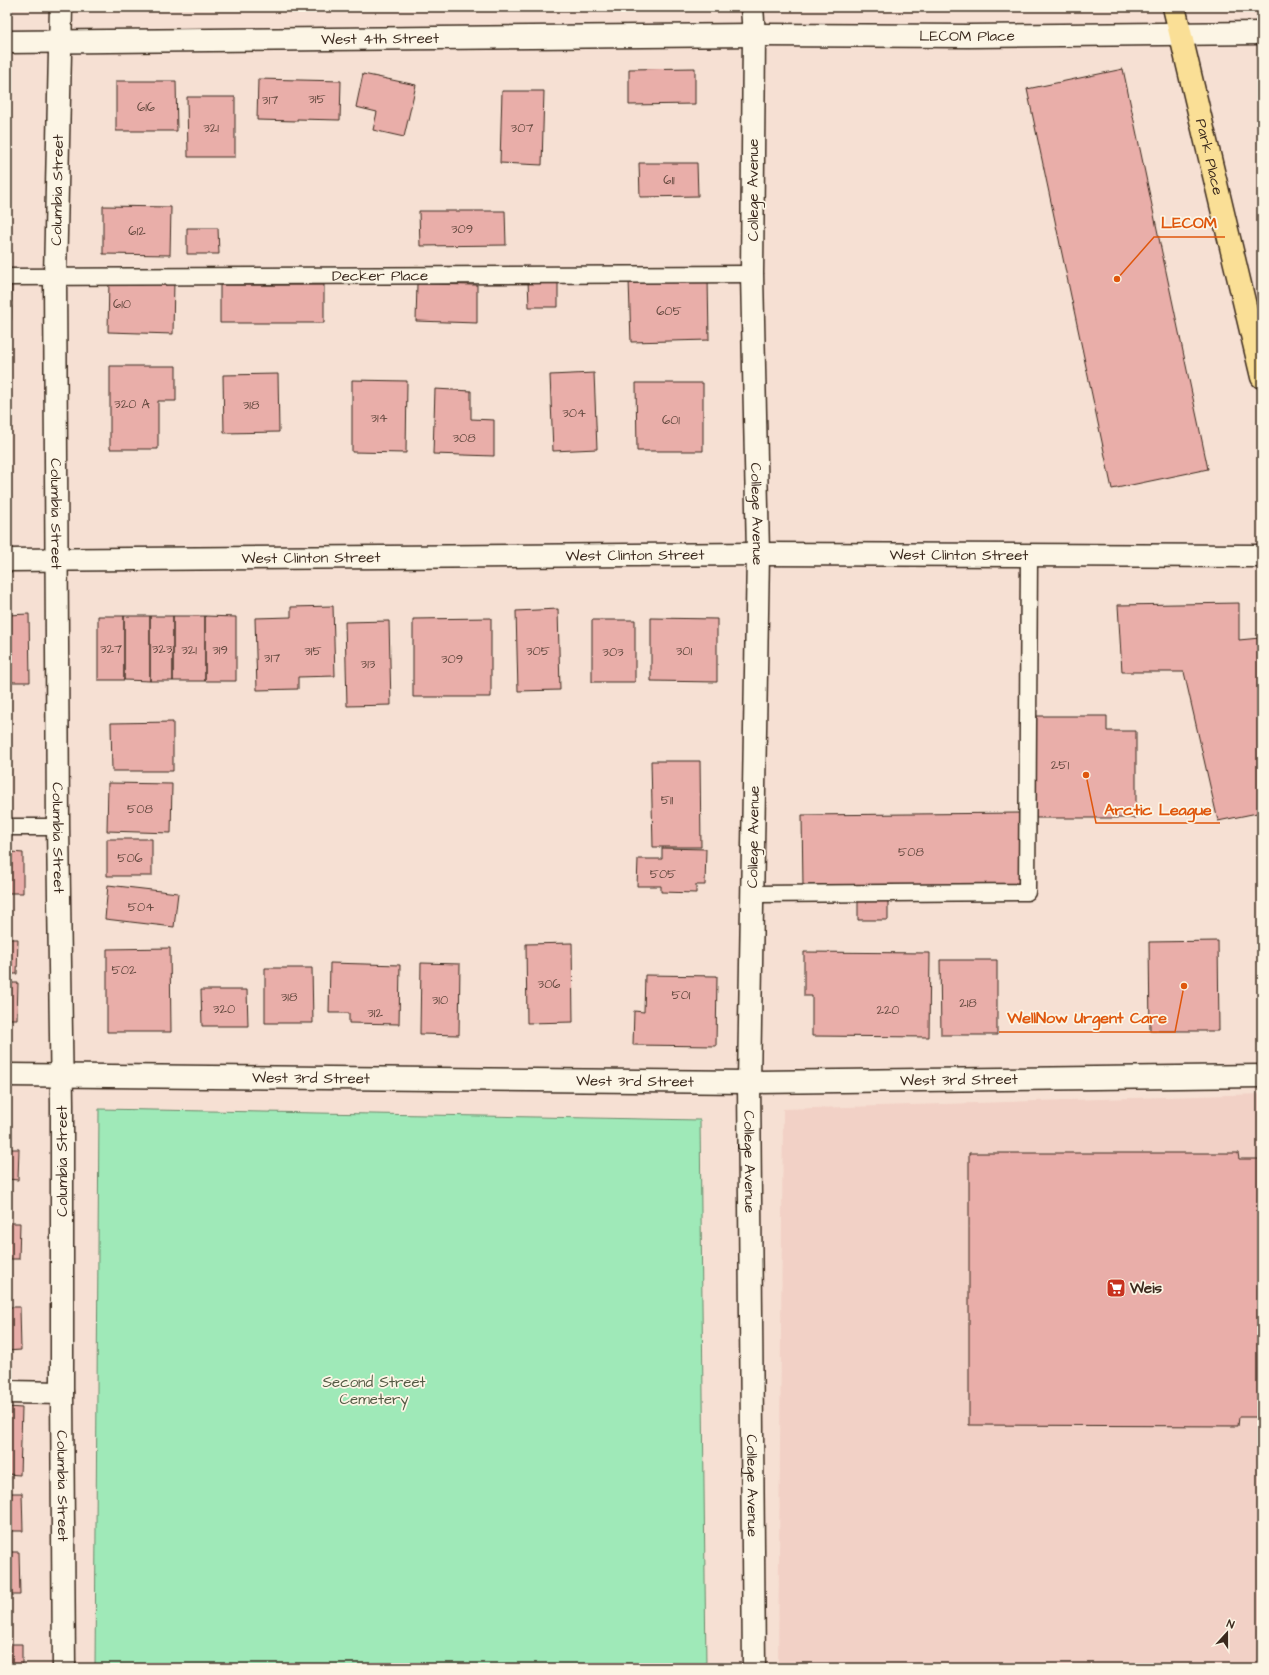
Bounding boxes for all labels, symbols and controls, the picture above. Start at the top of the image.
street label: LECOM Place [919,26,1015,47]
street label: West 4th Street [321,28,439,50]
house number: 315 [308,90,326,108]
house number: 317 [262,91,278,109]
house number: 616 [137,98,155,116]
street label: Park Place [1190,117,1228,197]
house number: 321 [203,119,219,137]
house number: 307 [511,119,533,137]
street label: Columbia Street [46,134,69,246]
street label: College Avenue [743,139,765,241]
house number: 611 [663,171,675,189]
callout: LECOM [1154,209,1225,237]
text: LECOM [1161,212,1217,234]
house number: 309 [451,220,473,238]
house number: 612 [128,222,146,240]
street label: Decker Place [332,265,428,287]
house number: 610 [113,295,131,313]
house number: 605 [656,302,682,320]
house number: 320 A [114,395,151,413]
house number: 318 [243,396,260,414]
house number: 304 [562,404,586,422]
house number: 314 [370,409,388,427]
house number: 601 [662,411,680,429]
house number: 308 [452,429,476,447]
street label: Columbia Street [45,458,67,570]
street label: College Avenue [745,462,768,565]
street label: West Clinton Street [565,544,705,567]
street label: West Clinton Street [889,545,1029,566]
street label: West Clinton Street [241,547,381,569]
house number: 327 [100,640,122,658]
house number: 323 [152,640,173,658]
house number: 321 [181,641,197,659]
house number: 319 [212,641,228,659]
house number: 315 [304,642,322,660]
house number: 305 [526,642,550,660]
house number: 301 [676,642,693,660]
house number: 303 [602,643,624,661]
house number: 317 [264,649,280,667]
house number: 309 [441,650,463,668]
house number: 313 [361,655,376,673]
house number: 251 [1051,756,1069,774]
street label: Columbia Street [47,782,69,894]
street label: College Avenue [742,786,766,888]
house number: 511 [661,791,674,809]
callout: Arctic League [1096,795,1220,823]
text: Arctic League [1104,799,1212,823]
house number: 508 [127,800,153,818]
house number: 508 [898,843,924,861]
house number: 506 [117,849,143,867]
house number: 505 [650,865,676,883]
house number: 504 [128,898,154,916]
house number: 502 [112,961,137,979]
house number: 306 [538,975,560,993]
house number: 501 [671,986,691,1004]
house number: 318 [281,988,298,1006]
house number: 310 [432,991,448,1009]
house number: 218 [959,994,977,1012]
house number: 320 [213,1000,235,1018]
house number: 220 [876,1001,900,1019]
house number: 312 [367,1004,383,1022]
callout: WellNow Urgent Care [999,1004,1175,1032]
text: WellNow Urgent Care [1006,1007,1167,1031]
street label: West 3rd Street [252,1067,370,1089]
street label: West 3rd Street [900,1069,1018,1091]
street label: West 3rd Street [576,1070,694,1092]
street label: Columbia Street [52,1105,73,1217]
street label: College Avenue [738,1110,760,1213]
supermarket icon: Weis [1105,1277,1127,1299]
place label: Weis [1129,1278,1162,1299]
park label: Second Street Cemetery [322,1372,426,1411]
street label: Columbia Street [51,1430,73,1542]
street label: College Avenue [740,1434,763,1537]
north arrow [1207,1613,1247,1653]
text: N [1224,1616,1236,1632]

